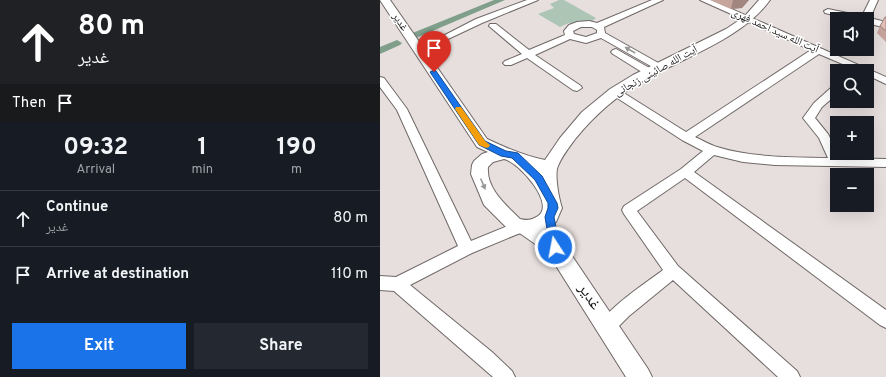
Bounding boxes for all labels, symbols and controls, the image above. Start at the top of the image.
street label: آیت الله سید احمد فهری [729,5,821,57]
text: 80 m [78,9,145,45]
street label: غدیر [388,9,411,34]
map controls [830,12,874,212]
button: sound [830,12,874,56]
icon: ahead [12,16,64,68]
pin [417,31,451,72]
icon: arrive [423,37,445,59]
street label: آیت الله صائینی زنجانی [612,42,700,100]
text: غدیر [78,47,109,70]
one-way arrow [624,47,636,54]
button: search [830,64,874,108]
icon: arrive [54,92,76,114]
text: Then [12,94,46,113]
button: + [830,116,874,160]
text: 09:32 [63,133,128,163]
text: 1 [198,133,207,163]
text: 190 [276,133,317,163]
text: Arrival [76,162,115,178]
text: min [192,162,213,178]
text: m [291,162,302,178]
button: − [830,168,874,212]
one-way arrow [480,178,486,190]
text: Continue [46,198,108,217]
icon: ahead [12,208,34,230]
text: 80 m [333,209,368,228]
text: غدیر [46,220,68,236]
position arrow [534,226,576,268]
icon: arrive [12,264,34,286]
text: Arrive at destination [46,265,189,284]
text: 110 m [331,265,368,284]
street label: غدیر [573,279,605,314]
button: Exit [12,323,186,369]
button: Share [194,323,368,369]

